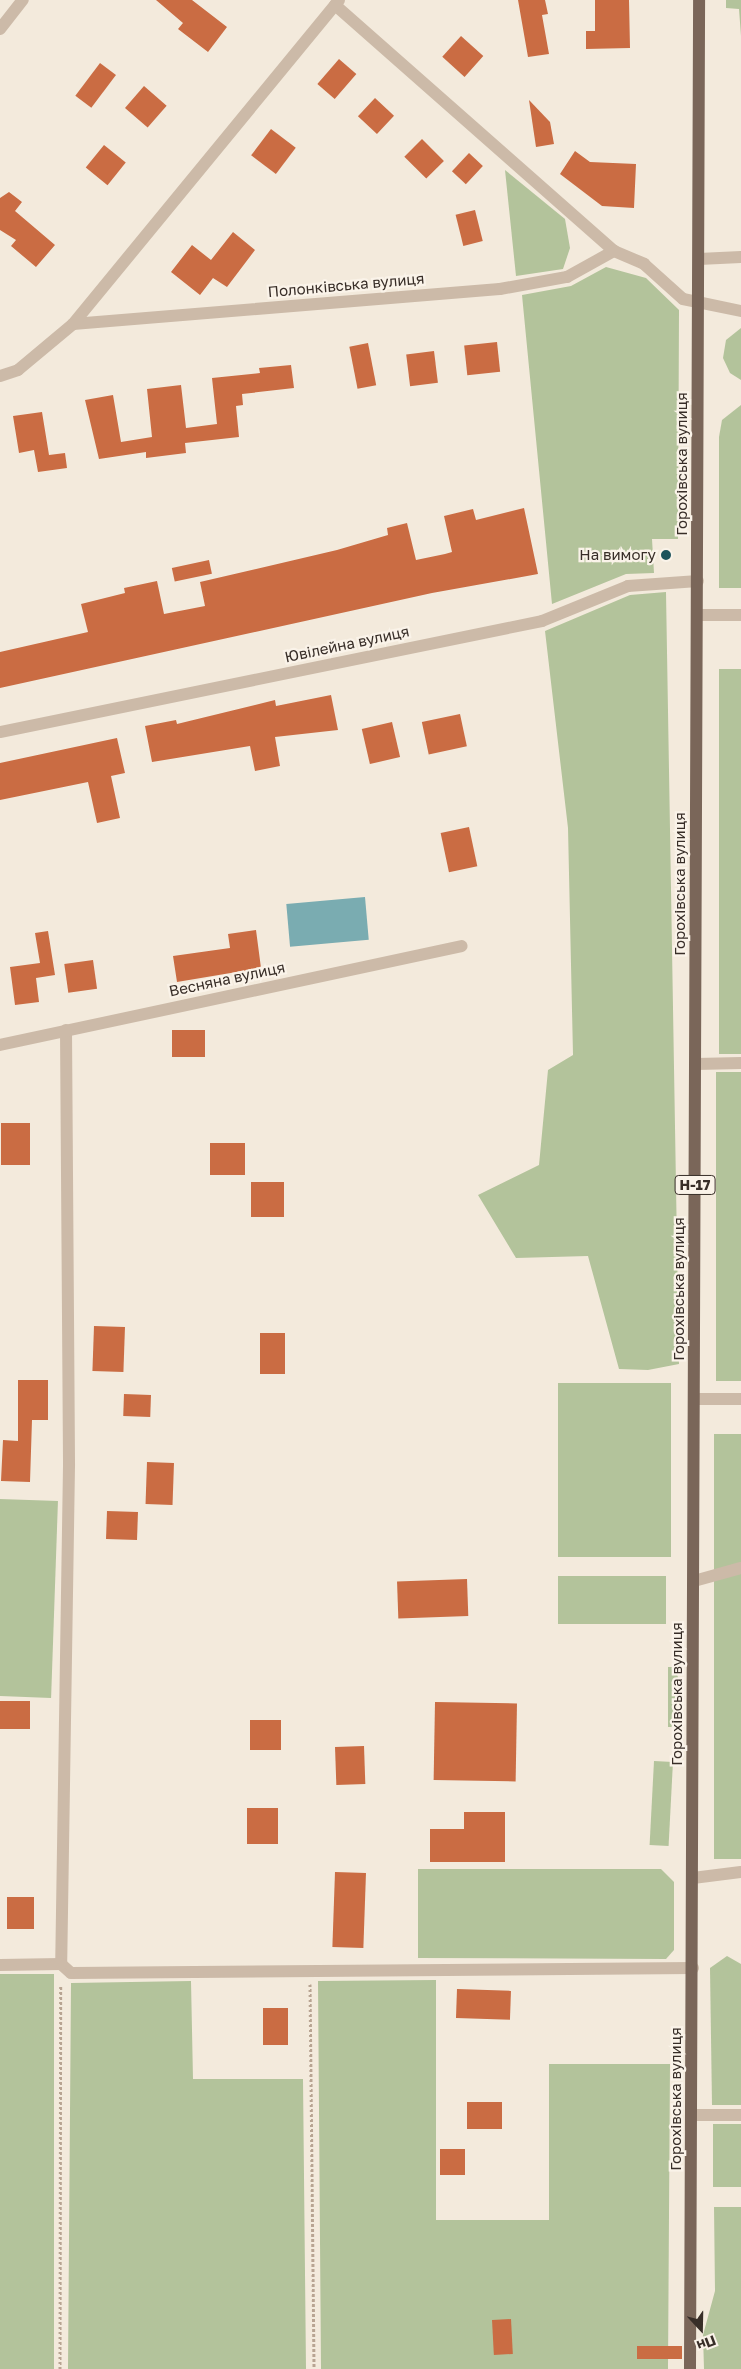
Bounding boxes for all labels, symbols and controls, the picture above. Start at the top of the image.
street label: Полонківська вулиця [267,269,425,301]
street label: Горохівська вулиця [673,392,691,536]
place label: На вимогу [579,546,656,564]
marker: На вимогу [660,549,672,561]
street label: Ювілейна вулиця [283,622,411,666]
street label: Горохівська вулиця [671,812,689,956]
street label: Весняна вулиця [167,958,287,1000]
road number: Н-17 [674,1174,716,1196]
street label: Горохівська вулиця [670,1217,688,1361]
street label: Горохівська вулиця [668,1622,686,1766]
street label: Горохівська вулиця [667,2027,685,2171]
north arrow [676,2304,726,2354]
text: Пн [695,2332,718,2355]

